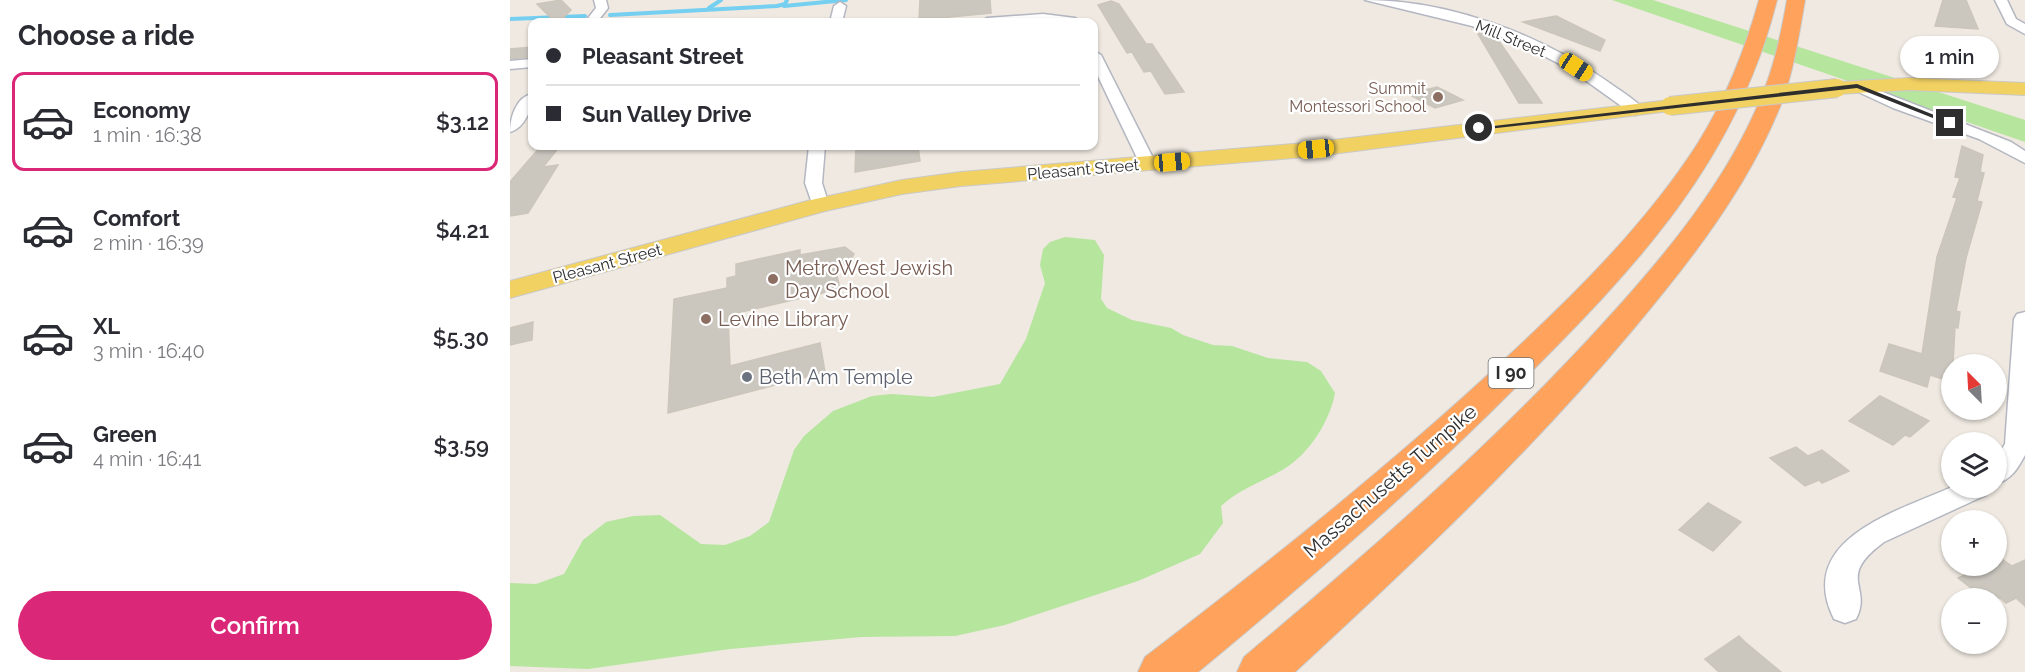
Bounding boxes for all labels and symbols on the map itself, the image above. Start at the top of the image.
street label: Mill Street [1473,16,1549,61]
callout: 1 min [1900,36,2000,78]
car [1556,50,1596,84]
place label: Summit Montessori School [1289,79,1427,116]
marker: Summit Montessori School [1431,90,1445,104]
route end [1936,109,1963,136]
route start [1465,114,1492,141]
car [1297,138,1335,160]
car [1153,151,1191,173]
street label: Pleasant Street [1026,155,1140,184]
street label: Pleasant Street [551,240,664,287]
place label: MetroWest Jewish Day School [785,256,953,303]
marker: MetroWest Jewish Day School [766,272,780,286]
place label: Levine Library [718,307,849,331]
marker: Levine Library [699,312,713,326]
north arrow [1941,354,2007,420]
road number: I 90 [1488,358,1534,388]
place label: Beth Am Temple [759,365,913,389]
marker: Beth Am Temple [740,370,754,384]
street label: Massachusetts Turnpike [1299,399,1482,563]

